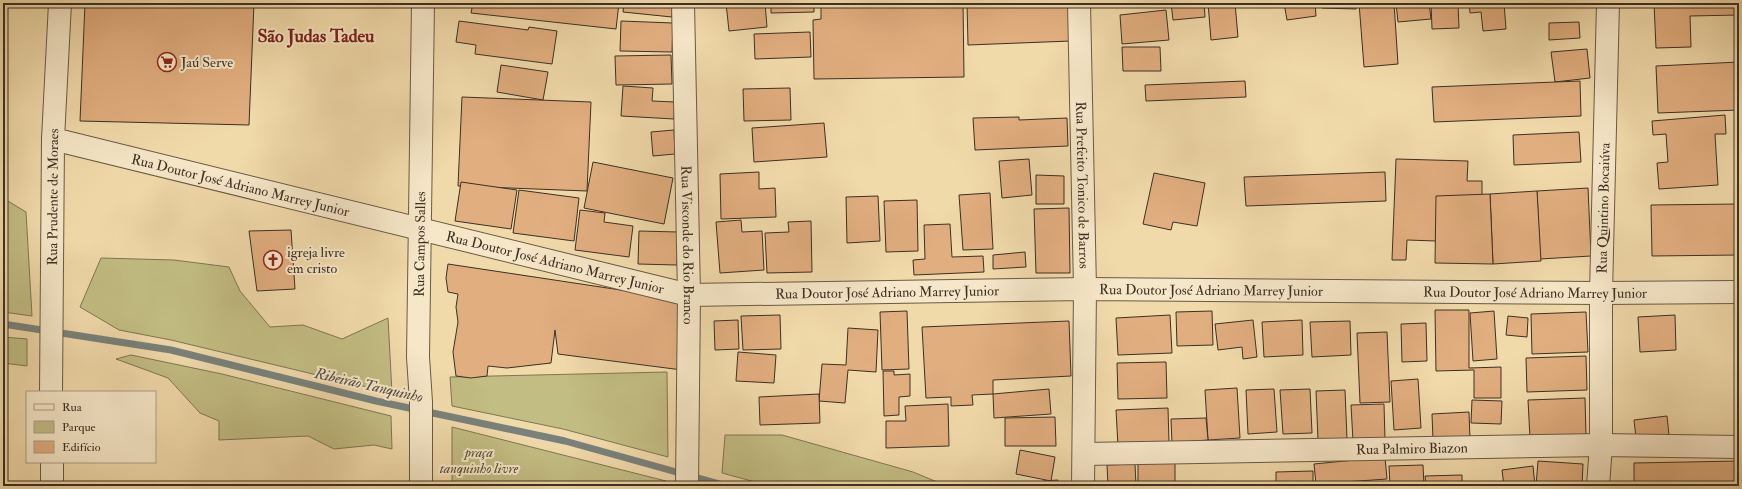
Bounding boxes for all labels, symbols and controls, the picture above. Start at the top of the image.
district label: São Judas Tadeu [258,25,375,48]
supermarket icon: Jaú Serve [156,51,178,73]
place label: Jaú Serve [180,54,233,71]
street label: Rua Prefeito Tonico de Barros [1072,101,1093,269]
street label: Rua Prudente de Moraes [44,128,63,266]
street label: Rua Quintino Bocaiúva [1593,142,1614,274]
street label: Rua Doutor José Adriano Marrey Junior [130,151,352,221]
street label: Rua Visconde do Rio Branco [677,165,697,325]
street label: Rua Campos Salles [411,191,430,297]
street label: Rua Doutor José Adriano Marrey Junior [444,228,667,298]
place label: igreja livre em cristo [287,244,345,277]
church icon: igreja livre em cristo [262,249,284,271]
street label: Rua Doutor José Adriano Marrey Junior [1099,281,1324,301]
street label: Rua Doutor José Adriano Marrey Junior [775,282,1000,303]
street label: Rua Doutor José Adriano Marrey Junior [1423,284,1648,303]
water label: Ribeirão Tanquinho [312,364,425,407]
legend [26,391,156,463]
text: Rua [62,400,83,415]
text: Parque [62,420,96,435]
street label: Rua Palmiro Biazon [1356,439,1468,458]
text: Edifício [62,440,101,455]
park label: praça tanquinho livre [440,444,519,477]

